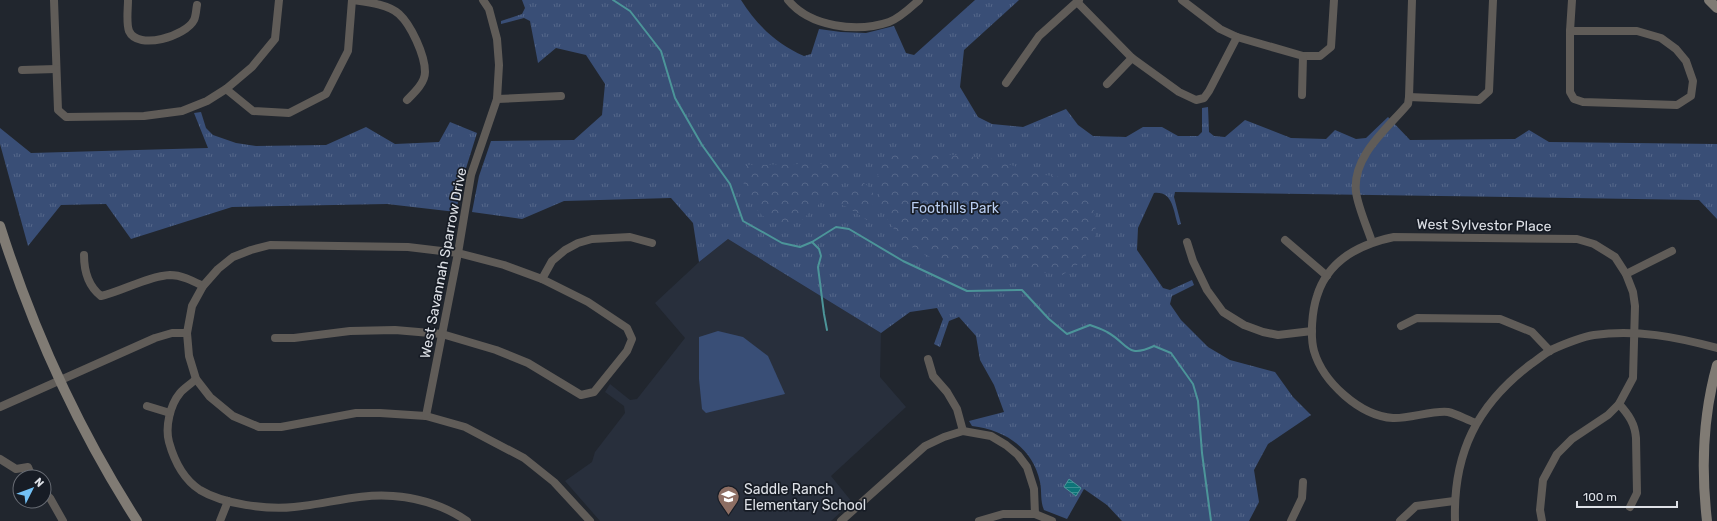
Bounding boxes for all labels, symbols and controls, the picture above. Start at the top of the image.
street label: West Savannah Sparrow Drive [417,166,470,360]
park label: Foothills Park [911,200,1000,217]
street label: West Sylvestor Place [1416,216,1552,235]
north arrow [12,469,52,509]
text: N [32,475,47,490]
place label: Saddle Ranch Elementary School [744,481,866,514]
scale bar [1577,483,1677,509]
school or university icon: Saddle Ranch Elementary School [715,484,741,517]
text: 100 m [1583,490,1617,504]

